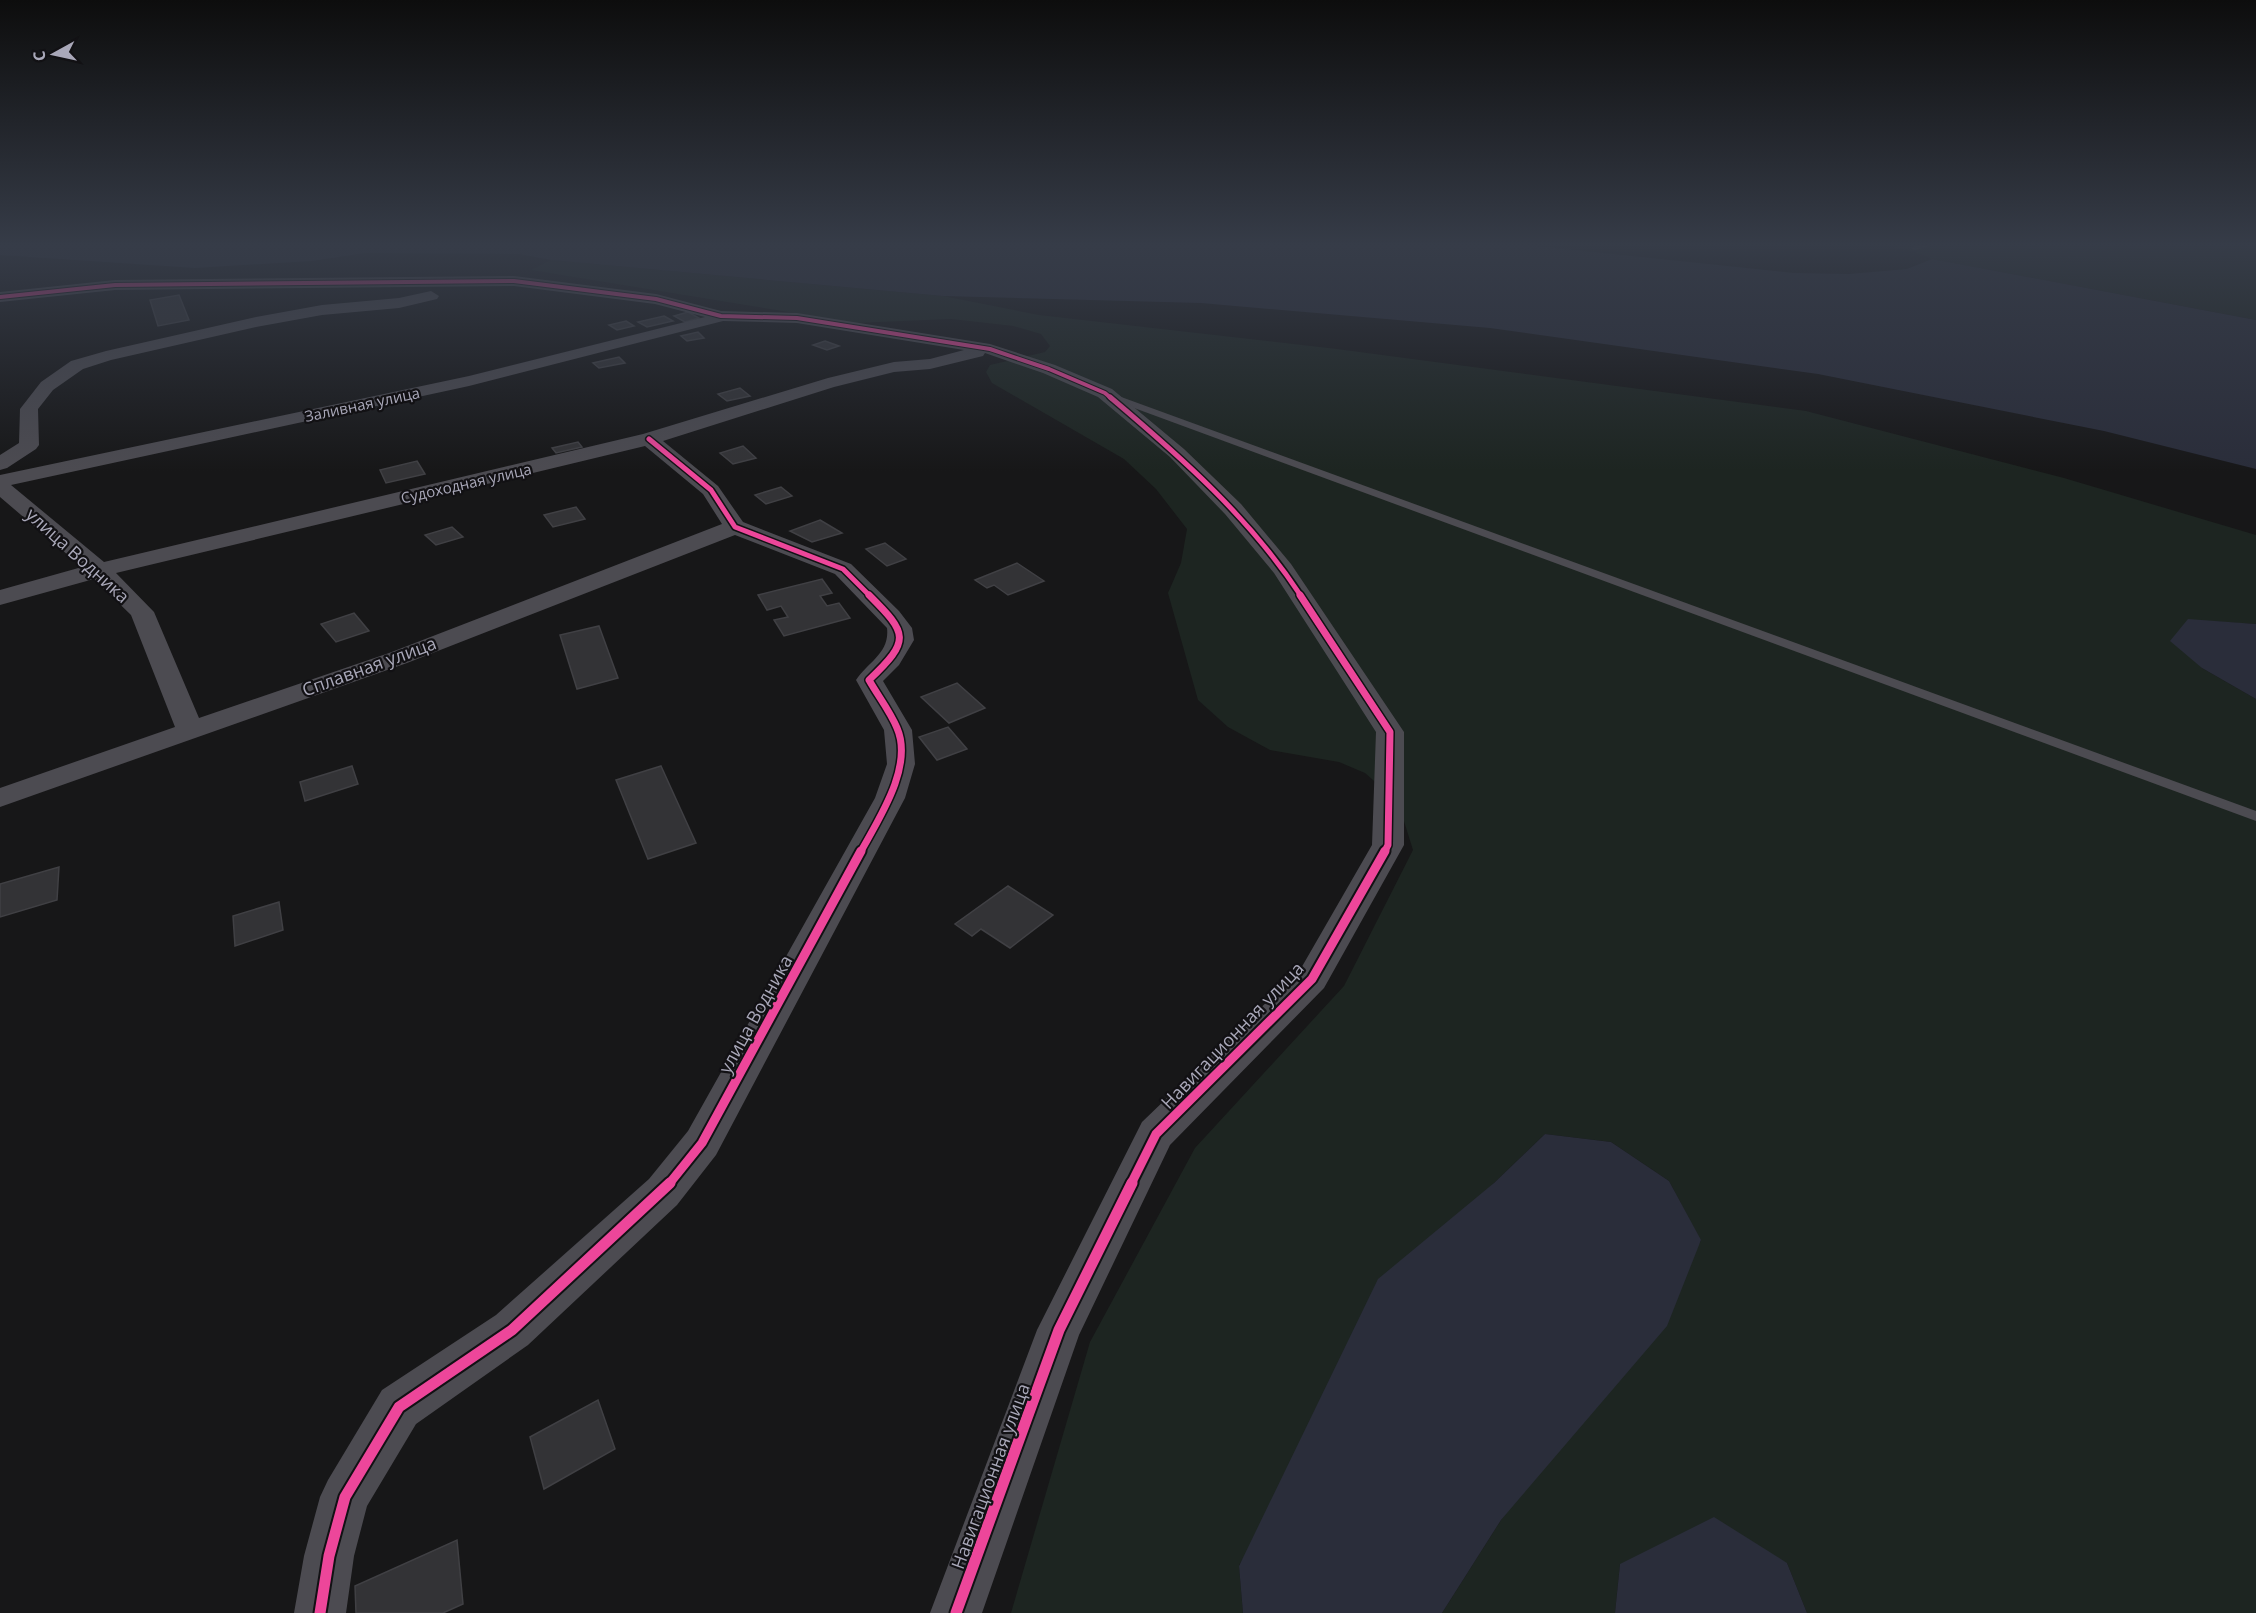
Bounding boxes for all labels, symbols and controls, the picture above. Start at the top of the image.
north arrow [24,24,84,84]
text: С [28,50,51,63]
street label: Заливная улица [303,382,421,426]
street label: Судоходная улица [399,458,533,508]
street label: улица Водника [21,502,135,608]
street label: Сплавная улица [299,631,439,701]
street label: улица Водника [713,951,797,1077]
street label: Навигационная улица [1155,956,1309,1114]
street label: Навигационная улица [945,1380,1035,1572]

